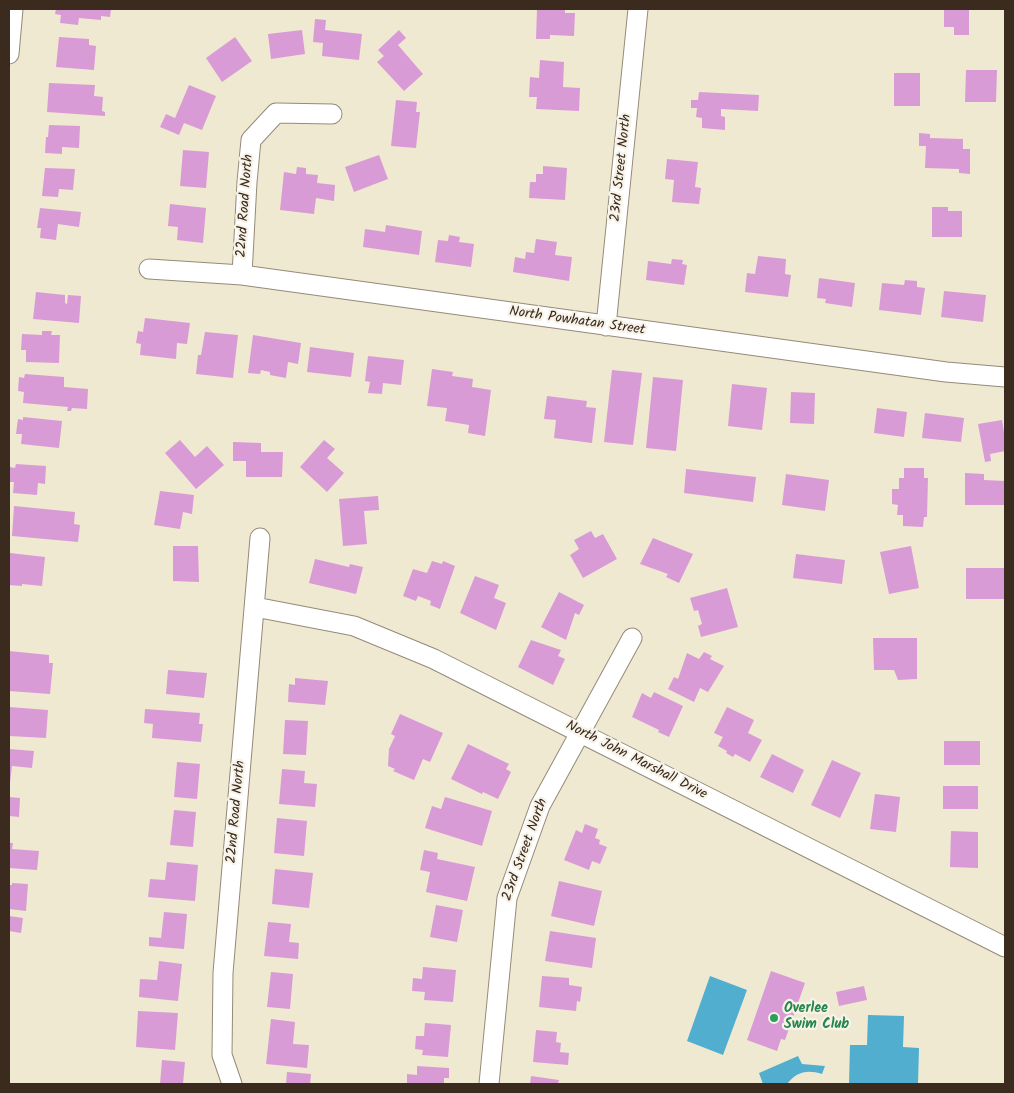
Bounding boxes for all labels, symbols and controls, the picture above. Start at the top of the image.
street label: 23rd Street North [608,113,636,223]
street label: 22nd Road North [234,154,258,258]
street label: North Powhatan Street [508,304,646,340]
street label: North John Marshall Drive [563,718,709,804]
street label: 22nd Road North [224,760,250,864]
street label: 23rd Street North [500,796,552,904]
place label: Overlee Swim Club [784,1002,849,1034]
marker: Overlee Swim Club [768,1012,780,1024]

